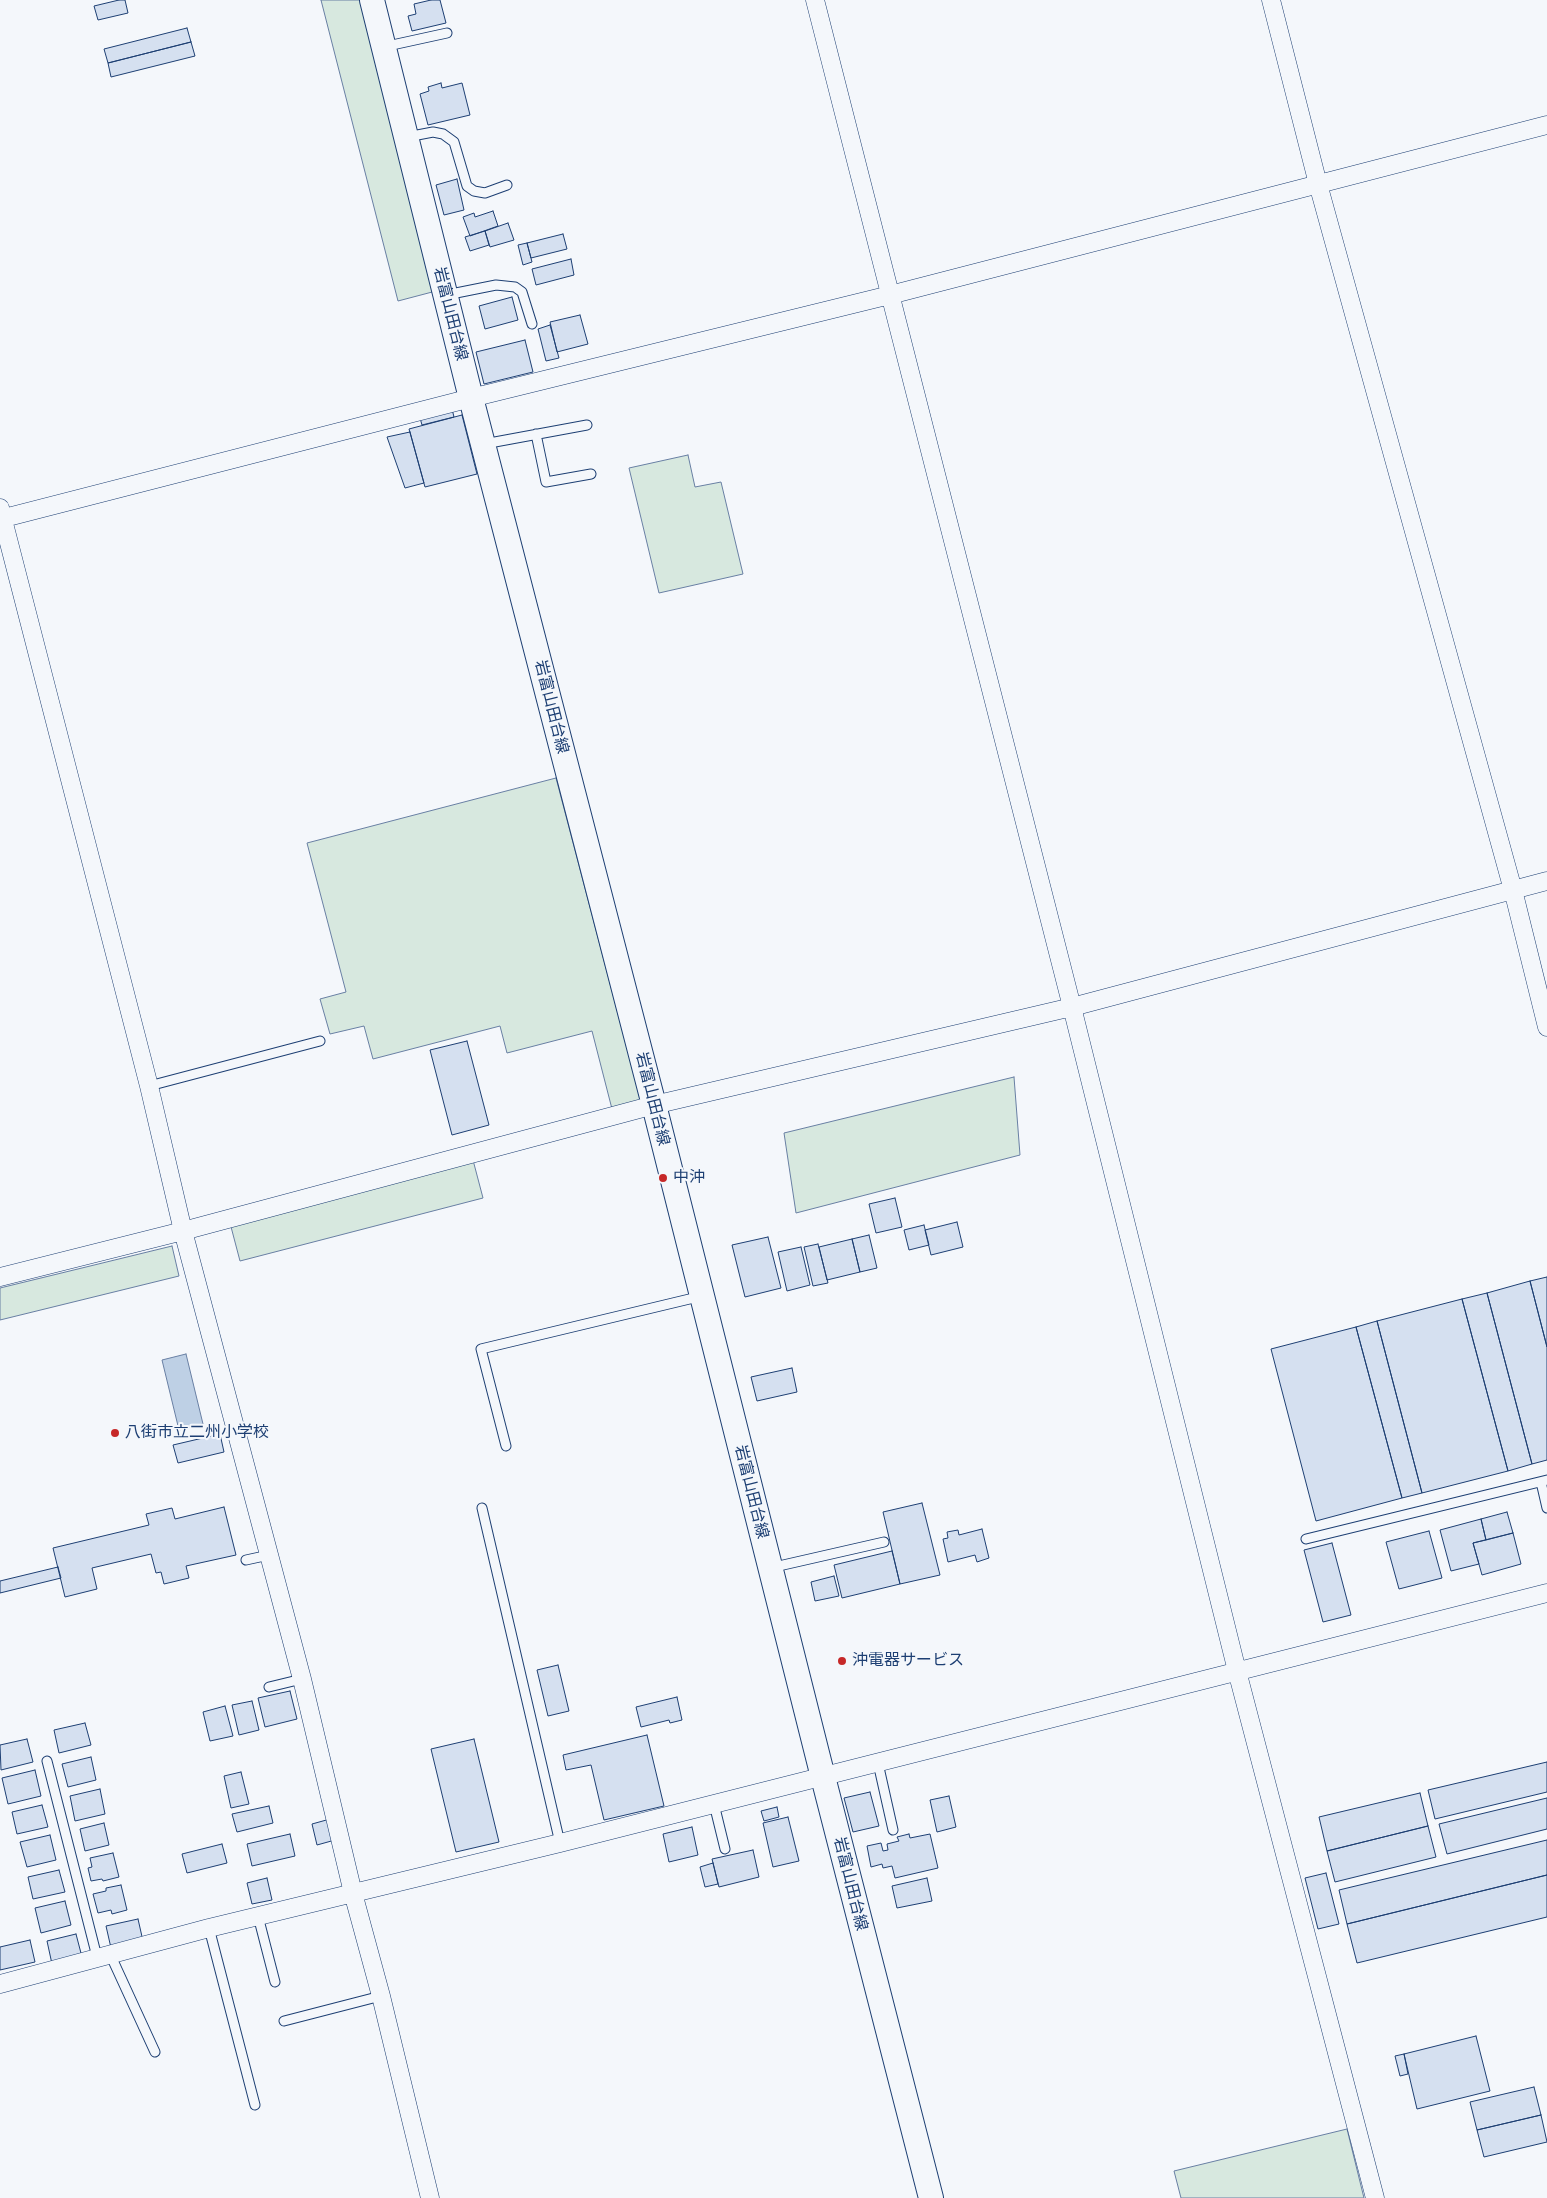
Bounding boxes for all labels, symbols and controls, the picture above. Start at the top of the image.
street label: 岩富山田台線 [429,265,471,363]
street label: 岩富山田台線 [530,658,572,756]
street label: 岩富山田台線 [631,1050,673,1148]
place label: 中沖 [673,1168,705,1188]
marker: 中沖 [657,1172,669,1184]
place label: 八街市立二州小学校 [125,1423,269,1443]
marker: 八街市立二州小学校 [109,1427,121,1439]
street label: 岩富山田台線 [730,1443,772,1541]
place label: 沖電器サービス [852,1651,964,1671]
marker: 沖電器サービス [836,1655,848,1667]
street label: 岩富山田台線 [829,1835,871,1933]

